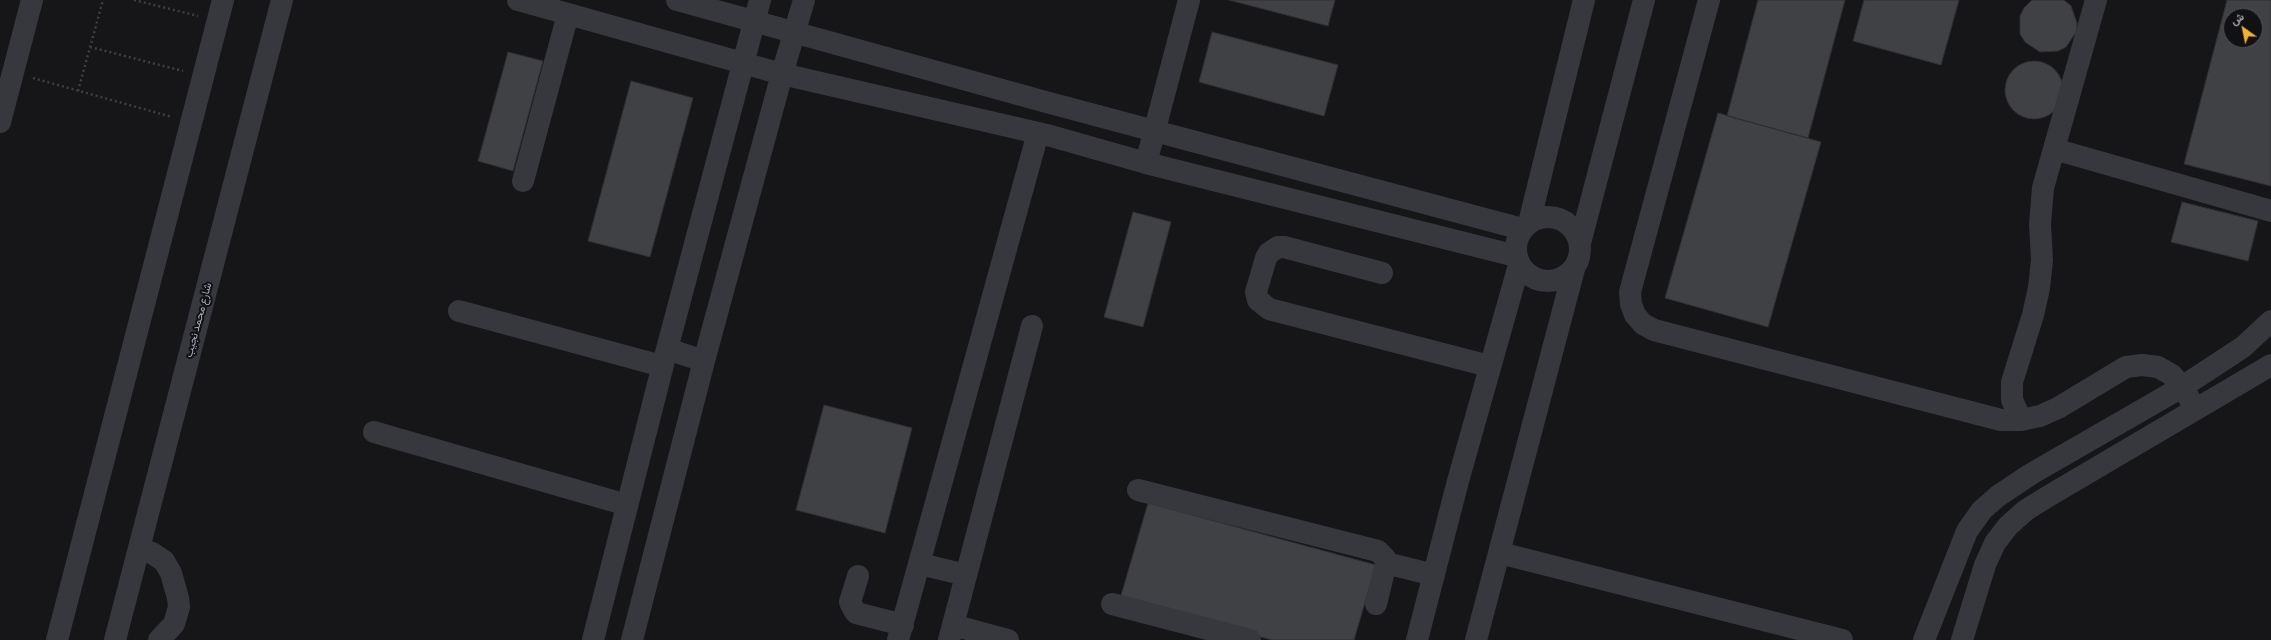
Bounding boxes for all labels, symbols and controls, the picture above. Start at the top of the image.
north arrow [2223,8,2263,48]
text: ش [2228,9,2246,27]
street label: شارع محمد نجيب [182,281,214,359]

